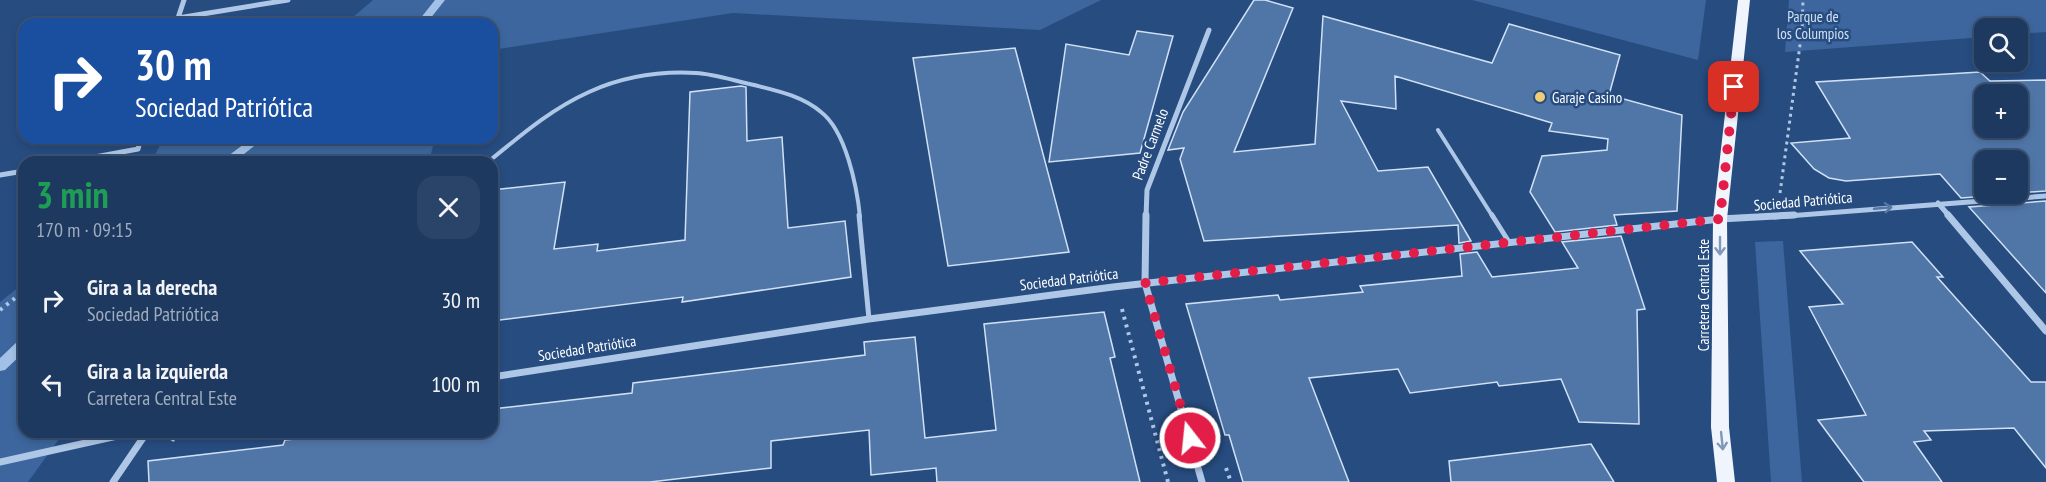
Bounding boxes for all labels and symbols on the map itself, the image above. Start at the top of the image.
park label: Parque de los Columpios [1777,7,1849,43]
pin [1708,61,1759,112]
place label: Garaje Casino [1552,88,1622,107]
marker: Garaje Casino [1533,90,1547,104]
street label: Padre Carmelo [1128,106,1172,182]
street label: Sociedad Patriótica [1753,187,1853,215]
one-way arrow [1872,202,1892,213]
one-way arrow [1714,236,1726,256]
street label: Carretera Central Este [1694,239,1713,351]
street label: Sociedad Patriótica [1019,264,1119,294]
street label: Sociedad Patriótica [537,331,637,365]
position arrow [1158,406,1222,470]
one-way arrow [1717,431,1728,451]

